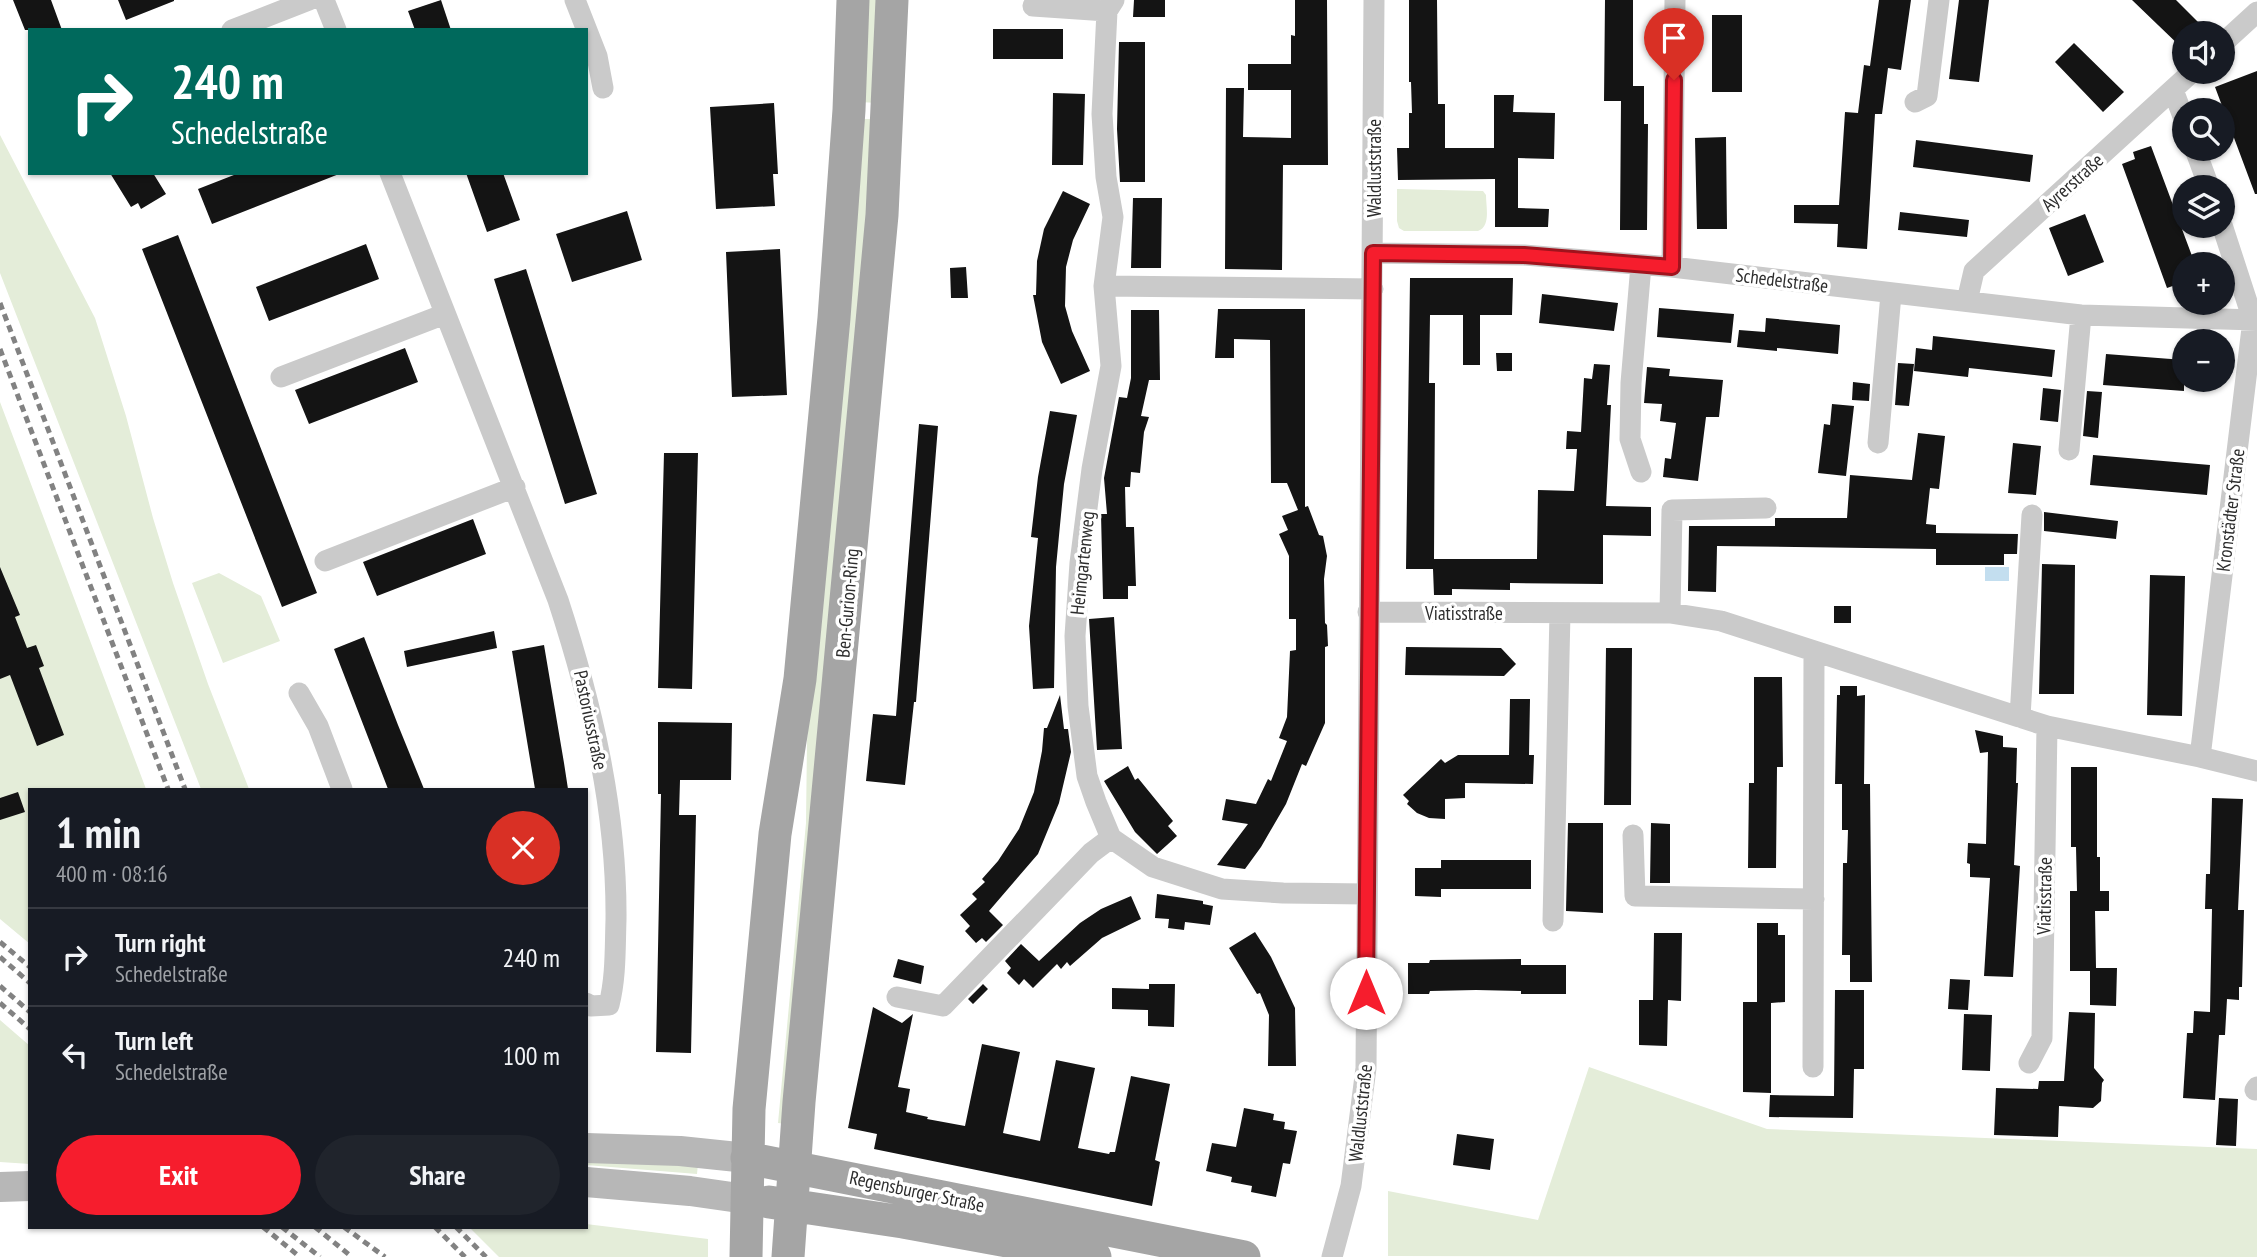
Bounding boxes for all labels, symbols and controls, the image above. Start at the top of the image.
pin [1644,8,1704,80]
icon: arrive [1655,19,1693,57]
map controls [2172,21,2235,392]
button: sound [2172,21,2235,84]
text: 240 m [171,49,284,113]
icon: right [56,56,147,147]
button: search [2172,98,2235,161]
text: Schedelstraße [171,111,328,153]
street label: Waldluststraße [1362,119,1386,217]
street label: Ayrerstraße [2036,148,2108,216]
button: layers [2172,175,2235,238]
button: + [2172,252,2235,315]
street label: Schedelstraße [1734,262,1830,298]
button: − [2172,329,2235,392]
street label: Kronstädter Straße [2211,447,2249,573]
street label: Heimgartenweg [1065,510,1099,616]
street label: Ben-Gurion-Ring [830,547,864,659]
street label: Viatisstraße [1424,601,1503,625]
street label: Pastoriusstraße [569,668,613,772]
text: 1 min [56,805,141,860]
button: close [486,811,560,885]
street label: Viatisstraße [2031,857,2057,936]
text: 400 m · 08:16 [56,859,168,888]
text: Turn right [115,926,206,959]
icon: right [56,938,94,976]
text: 240 m [502,941,560,974]
position arrow [1329,956,1403,1030]
text: Schedelstraße [115,959,228,988]
text: Turn left [115,1024,193,1057]
icon: left [56,1036,94,1074]
text: 100 m [502,1039,560,1072]
text: Schedelstraße [115,1057,228,1086]
street label: Waldluststraße [1343,1063,1377,1163]
button: Exit [56,1135,301,1215]
button: Share [315,1135,560,1215]
street label: Regensburger Straße [847,1165,987,1217]

